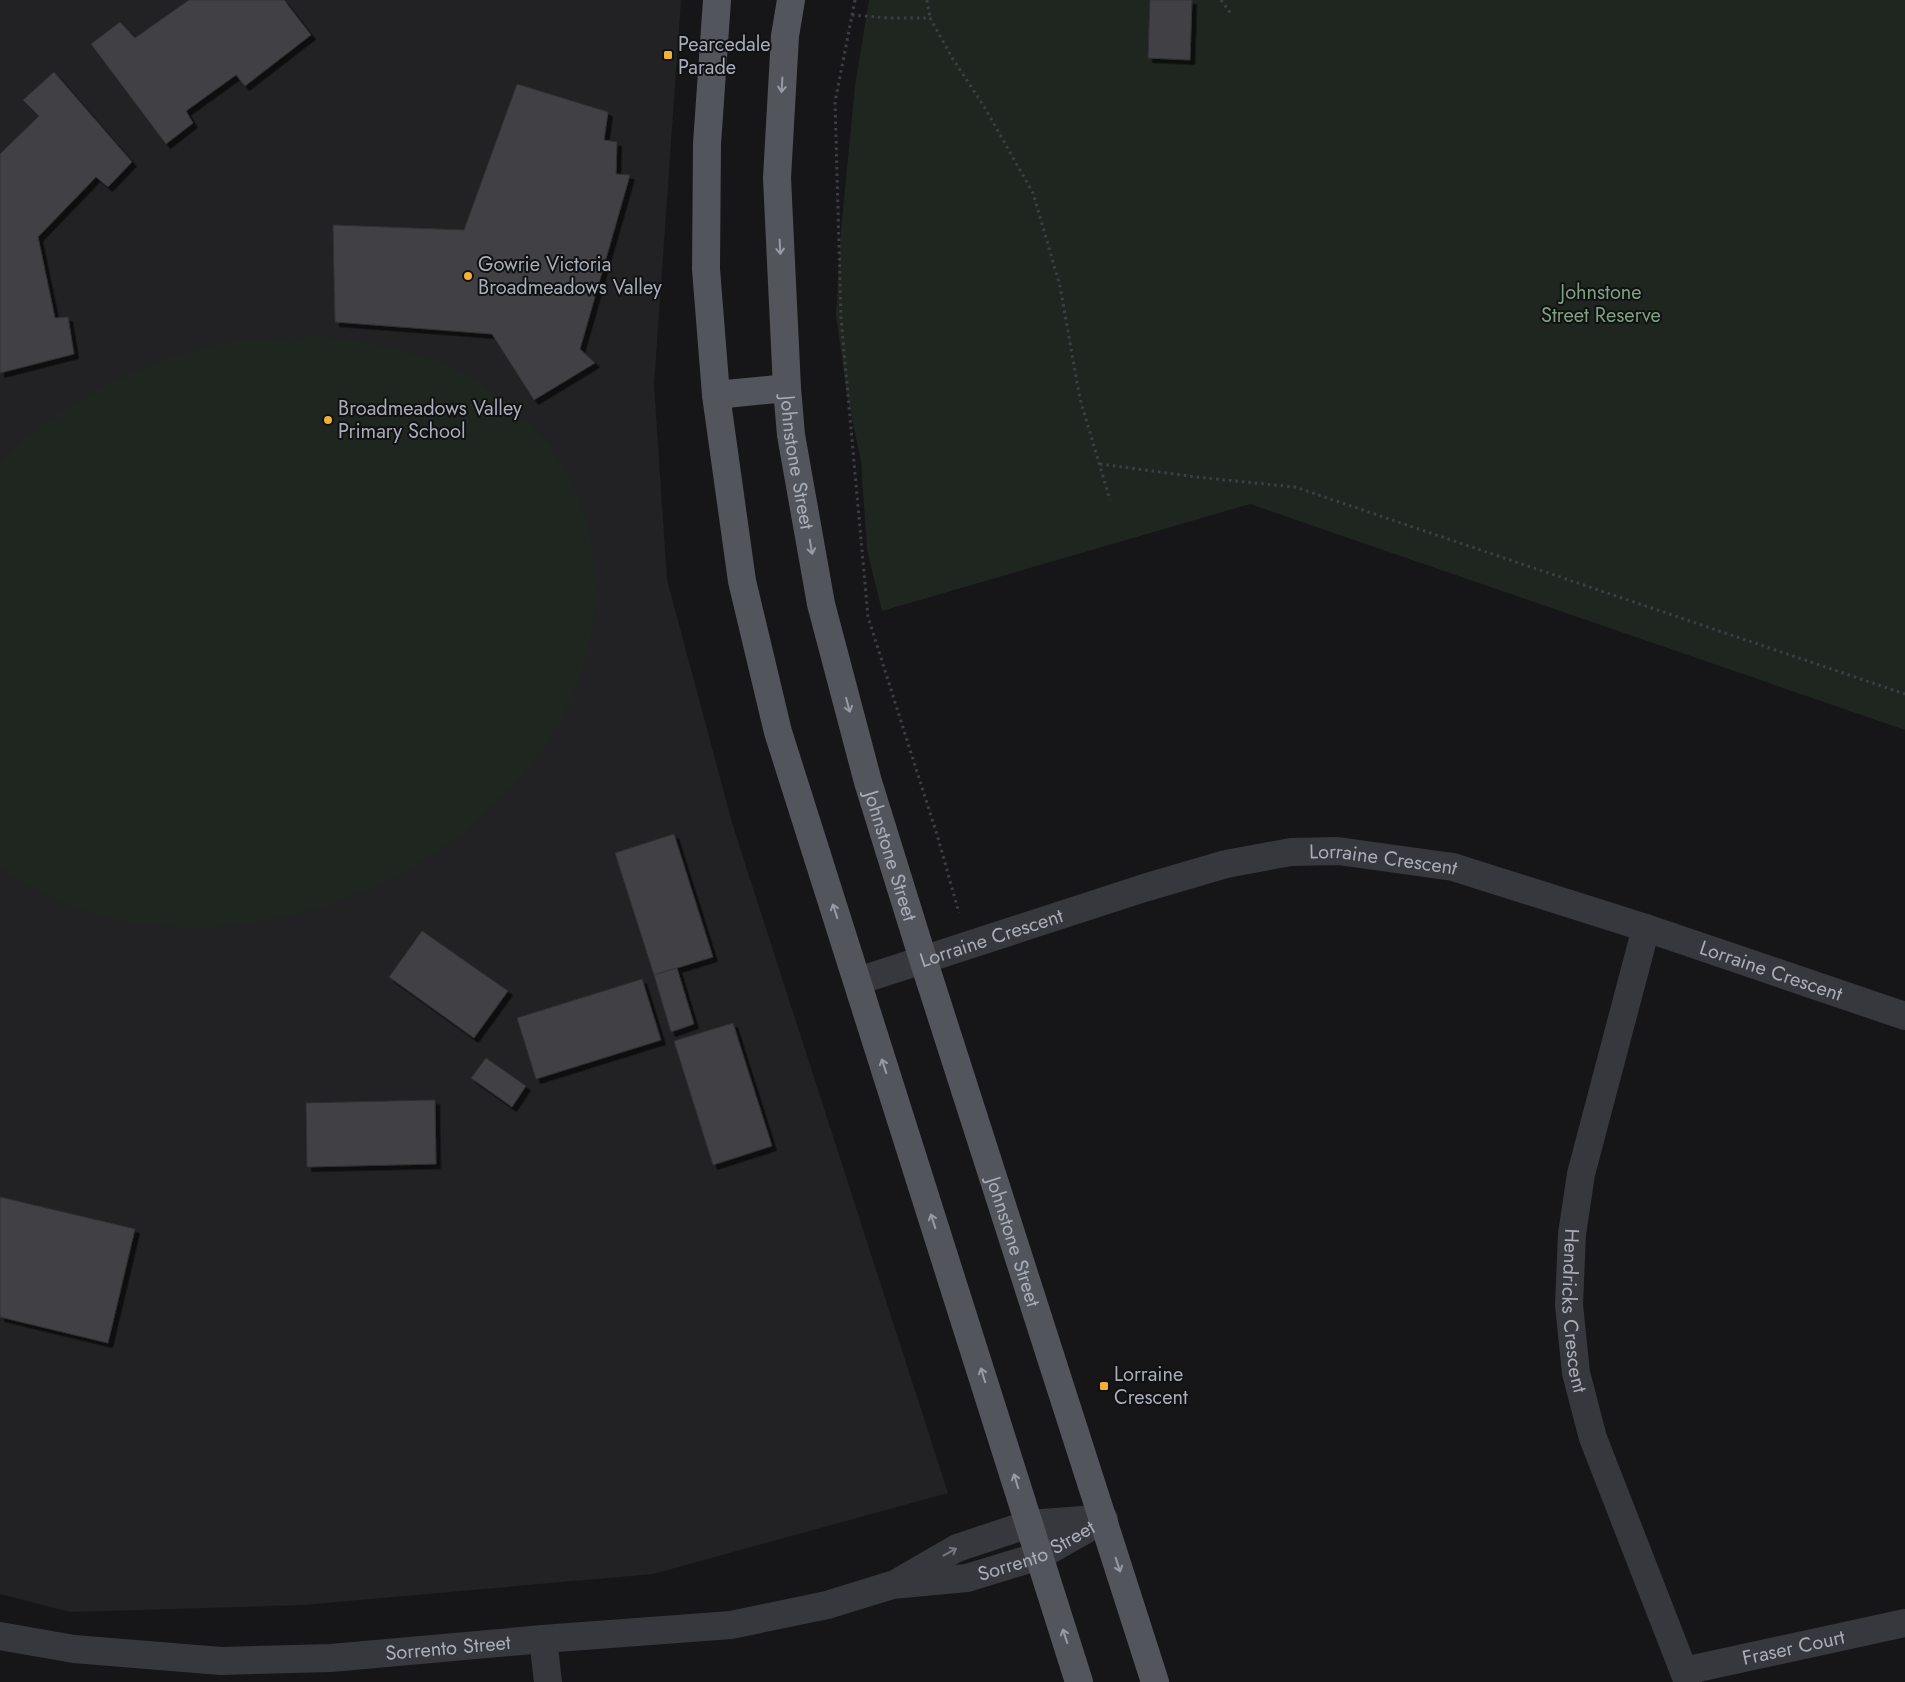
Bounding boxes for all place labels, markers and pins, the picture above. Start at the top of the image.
place label: Pearcedale Parade [678,30,771,82]
marker: Pearcedale Parade [662,49,674,61]
place label: Gowrie Victoria Broadmeadows Valley [478,250,662,302]
marker: Gowrie Victoria Broadmeadows Valley [462,270,474,282]
place label: Broadmeadows Valley Primary School [338,394,522,446]
marker: Broadmeadows Valley Primary School [322,414,334,426]
place label: Lorraine Crescent [1114,1360,1188,1412]
marker: Lorraine Crescent [1098,1380,1110,1392]

